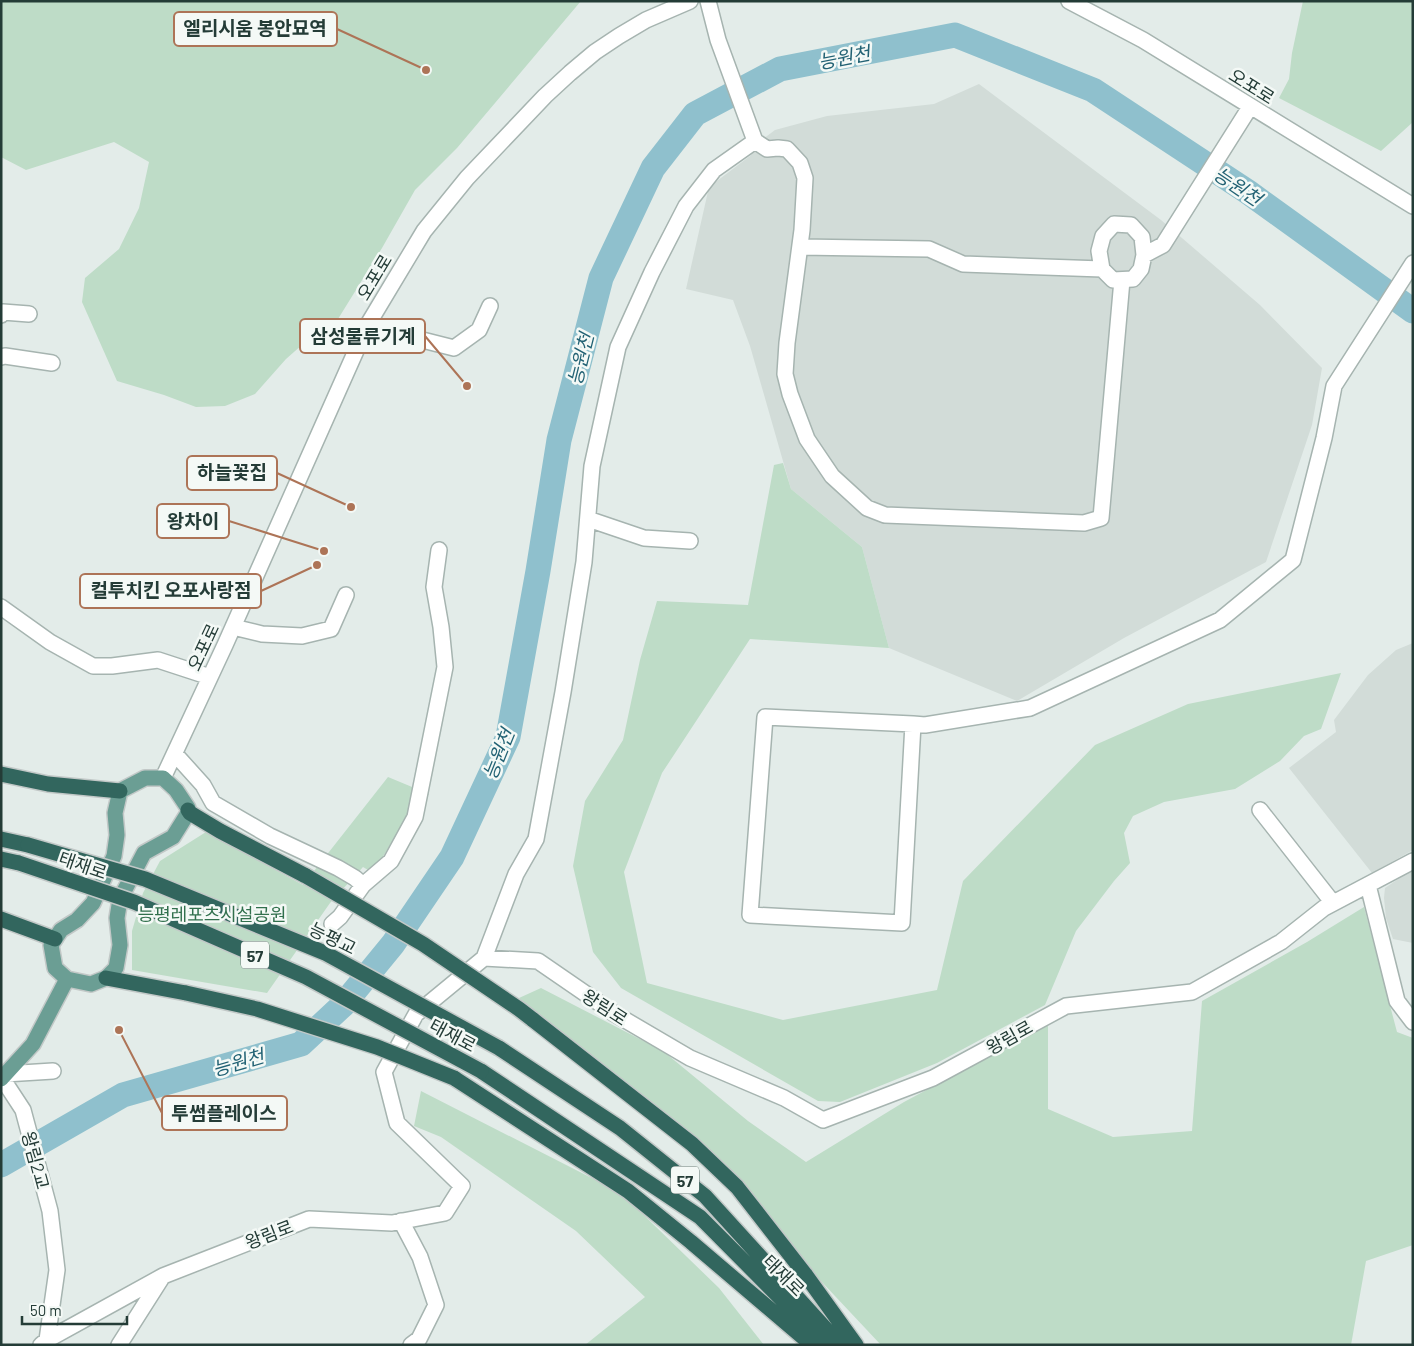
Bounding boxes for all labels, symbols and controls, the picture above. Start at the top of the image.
callout: 엘리시움 봉안묘역 [174,12,337,46]
text: 엘리시움 봉안묘역 [183,16,327,39]
water label: 능원천 [816,40,873,73]
street label: 오포로 [1225,64,1279,108]
water label: 능원천 [1210,162,1267,211]
street label: 오포로 [352,250,396,304]
callout: 삼성물류기계 [300,319,425,353]
text: 삼성물류기계 [311,324,415,347]
water label: 능원천 [562,329,598,387]
callout: 하늘꽃집 [187,456,277,490]
text: 하늘꽃집 [197,460,267,483]
callout: 왕차이 [157,504,229,538]
text: 왕차이 [167,509,219,532]
callout: 컬투치킨 오포사랑점 [80,574,261,608]
text: 컬투치킨 오포사랑점 [90,578,252,601]
street label: 오포로 [183,620,223,674]
water label: 능원천 [478,724,519,783]
street label: 태재로 [56,847,110,883]
park label: 능평레포츠시설공원 [137,903,287,925]
street label: 능평교 [306,917,360,959]
road number: 57 [241,942,269,968]
street label: 왕림로 [578,984,632,1030]
street label: 태재로 [426,1014,480,1056]
street label: 왕림로 [982,1015,1036,1059]
water label: 능원천 [210,1043,268,1080]
callout: 투썸플레이스 [162,1096,287,1130]
text: 투썸플레이스 [172,1101,276,1124]
street label: 왕림2교 [18,1128,54,1192]
road number: 57 [671,1166,699,1194]
street label: 왕림로 [242,1215,296,1253]
street label: 태재로 [759,1250,809,1300]
scale bar [22,1294,128,1326]
text: 50 m [30,1301,62,1319]

